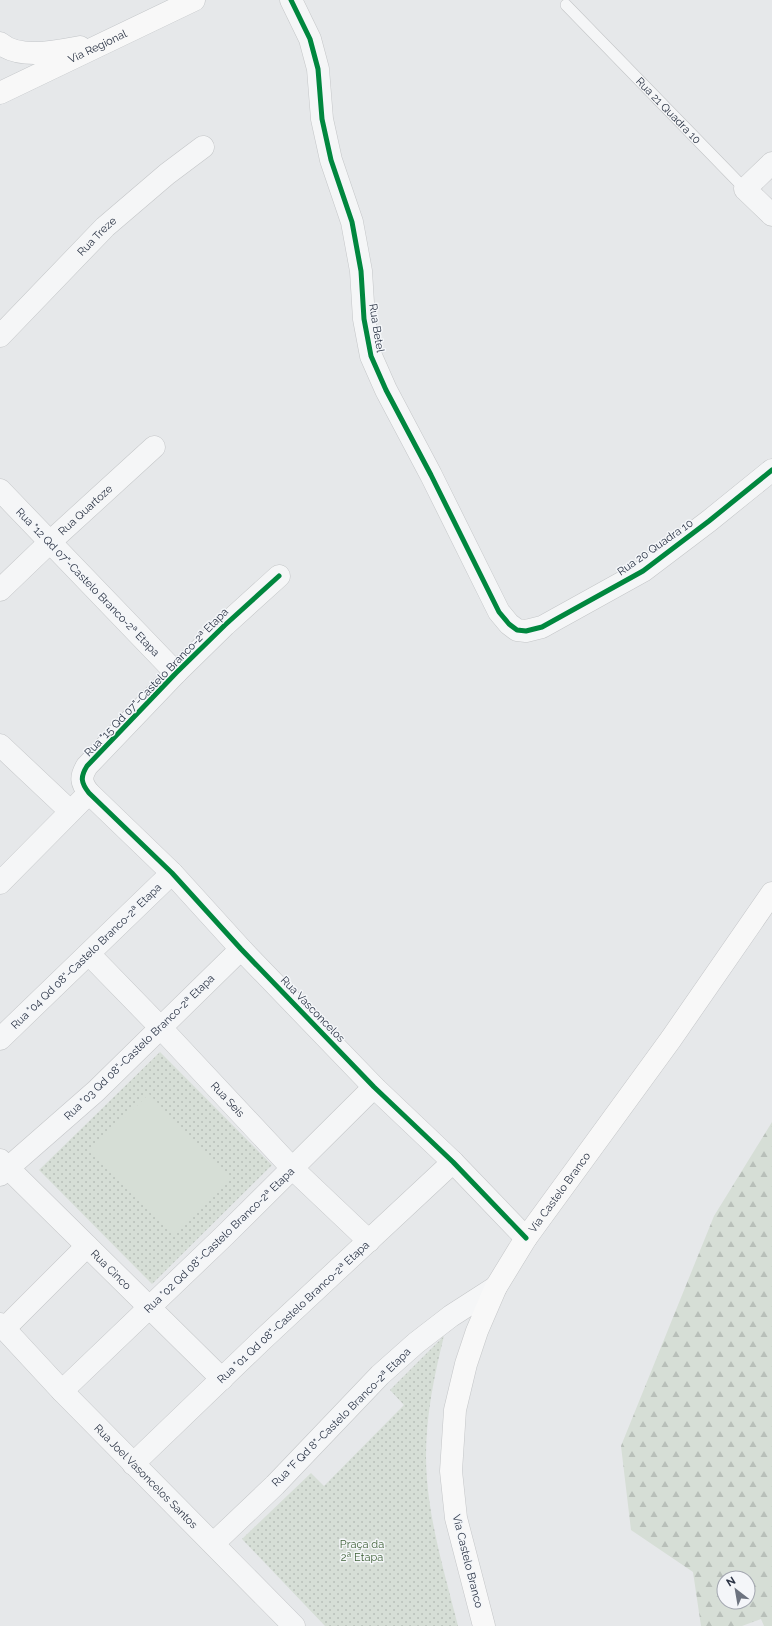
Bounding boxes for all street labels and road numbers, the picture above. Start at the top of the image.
street label: Via Regional [66,27,129,66]
street label: Rua 21 Quadra 10 [633,75,703,147]
street label: Rua Treze [75,214,119,259]
street label: Rua Betel [366,303,387,353]
street label: Rua Quartoze [56,482,116,538]
street label: Rua "12 Qd 07"-Castelo Branco-2ª Etapa [13,506,162,659]
street label: Rua 20 Quadra 10 [615,516,696,578]
street label: Rua "15 Qd 07"-Castelo Branco-2ª Etapa [82,605,231,759]
street label: Rua "04 Qd 08"-Castelo Branco-2ª Etapa [8,881,164,1032]
street label: Rua "03 Qd 08"-Castelo Branco-2ª Etapa [61,972,217,1123]
street label: Rua Vasconcelos [278,974,347,1045]
street label: Rua Seis [208,1079,247,1120]
street label: Via Castelo Branco [526,1150,594,1235]
street label: Rua "02 Qd 08"-Castelo Branco-2ª Etapa [142,1165,297,1316]
street label: Rua "01 Qd 08"-Castelo Branco-2ª Etapa [215,1238,372,1386]
street label: Rua Cinco [88,1247,134,1293]
street label: Rua "F Qd 8"-Castelo Branco-2ª Etapa [269,1345,413,1489]
street label: Rua Joel Vasoncelos Santos [91,1422,200,1531]
street label: Via Castelo Branco [450,1513,486,1610]

